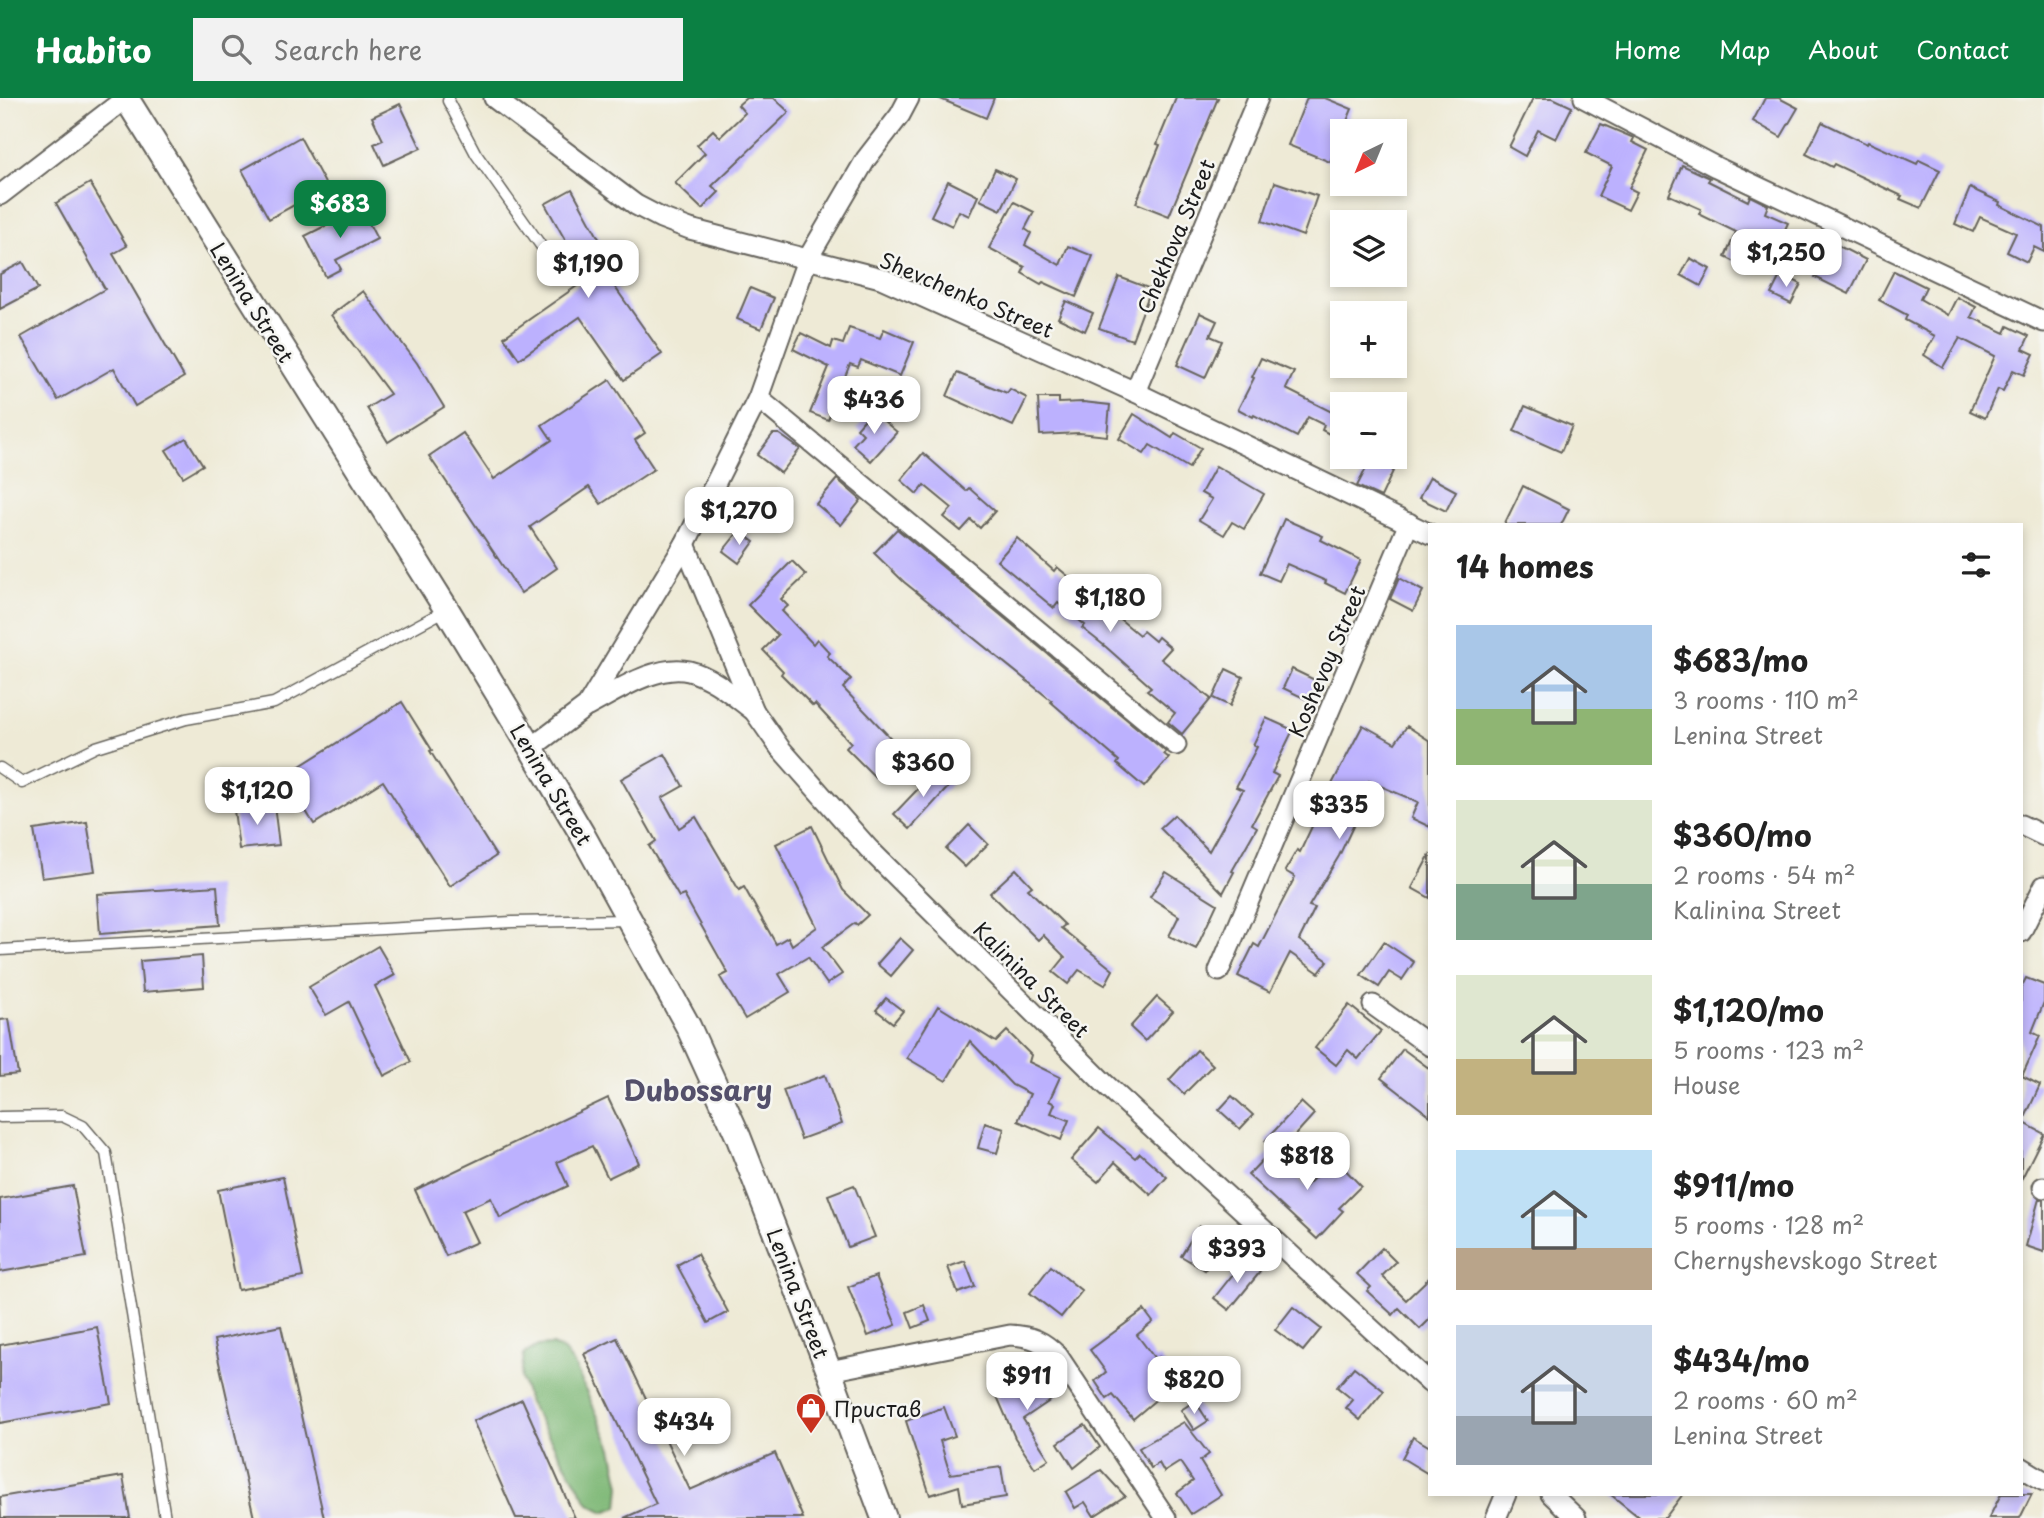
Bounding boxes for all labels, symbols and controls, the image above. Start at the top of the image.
search box [193,18,683,81]
text: Habito [35,24,151,74]
icon: search [217,30,255,68]
text: Search here [273,30,422,69]
text: Home [1614,31,1681,67]
text: Map [1719,31,1770,67]
text: About [1808,31,1878,67]
text: Contact [1916,31,2009,67]
north arrow [1330,119,1407,196]
map controls [1330,119,1407,469]
street label: Chekhova Street [1128,154,1222,318]
pin: $683 [299,180,381,240]
text: $683 [310,185,370,220]
button: layers [1330,210,1407,287]
pin: $1,250 [1729,230,1843,289]
text: $1,250 [1747,234,1825,269]
street label: Lenina Street [203,235,303,369]
pin: $1,190 [531,240,645,300]
street label: Shevchenko Street [875,243,1059,345]
text: $1,190 [553,245,623,280]
button: + [1330,301,1407,378]
pin: $436 [833,376,915,436]
text: $436 [843,381,905,416]
button: − [1330,392,1407,469]
pin: $1,270 [682,488,796,547]
text: $1,270 [701,492,777,527]
text: 14 homes [1456,543,1594,588]
icon: filters [1957,546,1995,584]
pin: $1,180 [1053,574,1167,634]
text: $1,180 [1074,579,1146,614]
street label: Koshevoy Street [1280,580,1372,742]
text: $683/mo [1673,637,1808,682]
icon: home [1512,653,1596,737]
text: 3 rooms · 110 m² [1673,682,1859,717]
street label: Lenina Street [503,717,601,851]
text: Lenina Street [1673,717,1823,752]
pin: $360 [882,740,964,799]
text: $360 [891,744,955,779]
pin: $1,120 [200,768,314,827]
text: $1,120 [221,772,293,807]
pin: $335 [1298,782,1380,841]
text: $335 [1309,786,1369,821]
text: $360/mo [1673,812,1812,857]
icon: home [1512,828,1596,912]
text: 2 rooms · 54 m² [1673,857,1856,892]
text: Kalinina Street [1673,892,1841,927]
street label: Kalinina Street [967,914,1097,1044]
text: $1,120/mo [1673,987,1824,1032]
icon: home [1512,1003,1596,1087]
text: 5 rooms · 123 m² [1673,1032,1864,1067]
text: House [1673,1067,1740,1102]
district label: Dubossary [624,1068,772,1111]
pin: $818 [1266,1132,1348,1192]
text: $818 [1280,1137,1334,1172]
text: $911/mo [1673,1162,1794,1207]
icon: home [1512,1178,1596,1262]
text: 5 rooms · 128 m² [1673,1207,1864,1242]
street label: Lenina Street [760,1223,838,1363]
pin: $393 [1196,1226,1278,1285]
text: $393 [1208,1230,1266,1265]
text: Chernyshevskogo Street [1673,1242,1937,1277]
text: $434/mo [1673,1337,1810,1382]
pin: $911 [986,1352,1068,1412]
icon: home [1512,1353,1596,1437]
pin: $820 [1153,1356,1235,1416]
text: $911 [1002,1357,1052,1392]
text: $820 [1164,1361,1224,1396]
text: 2 rooms · 60 m² [1673,1382,1858,1417]
shop icon: Пристав [794,1391,828,1435]
place label: Пристав [834,1392,921,1424]
pin: $434 [643,1398,725,1458]
text: $434 [654,1403,714,1438]
text: Lenina Street [1673,1417,1823,1452]

